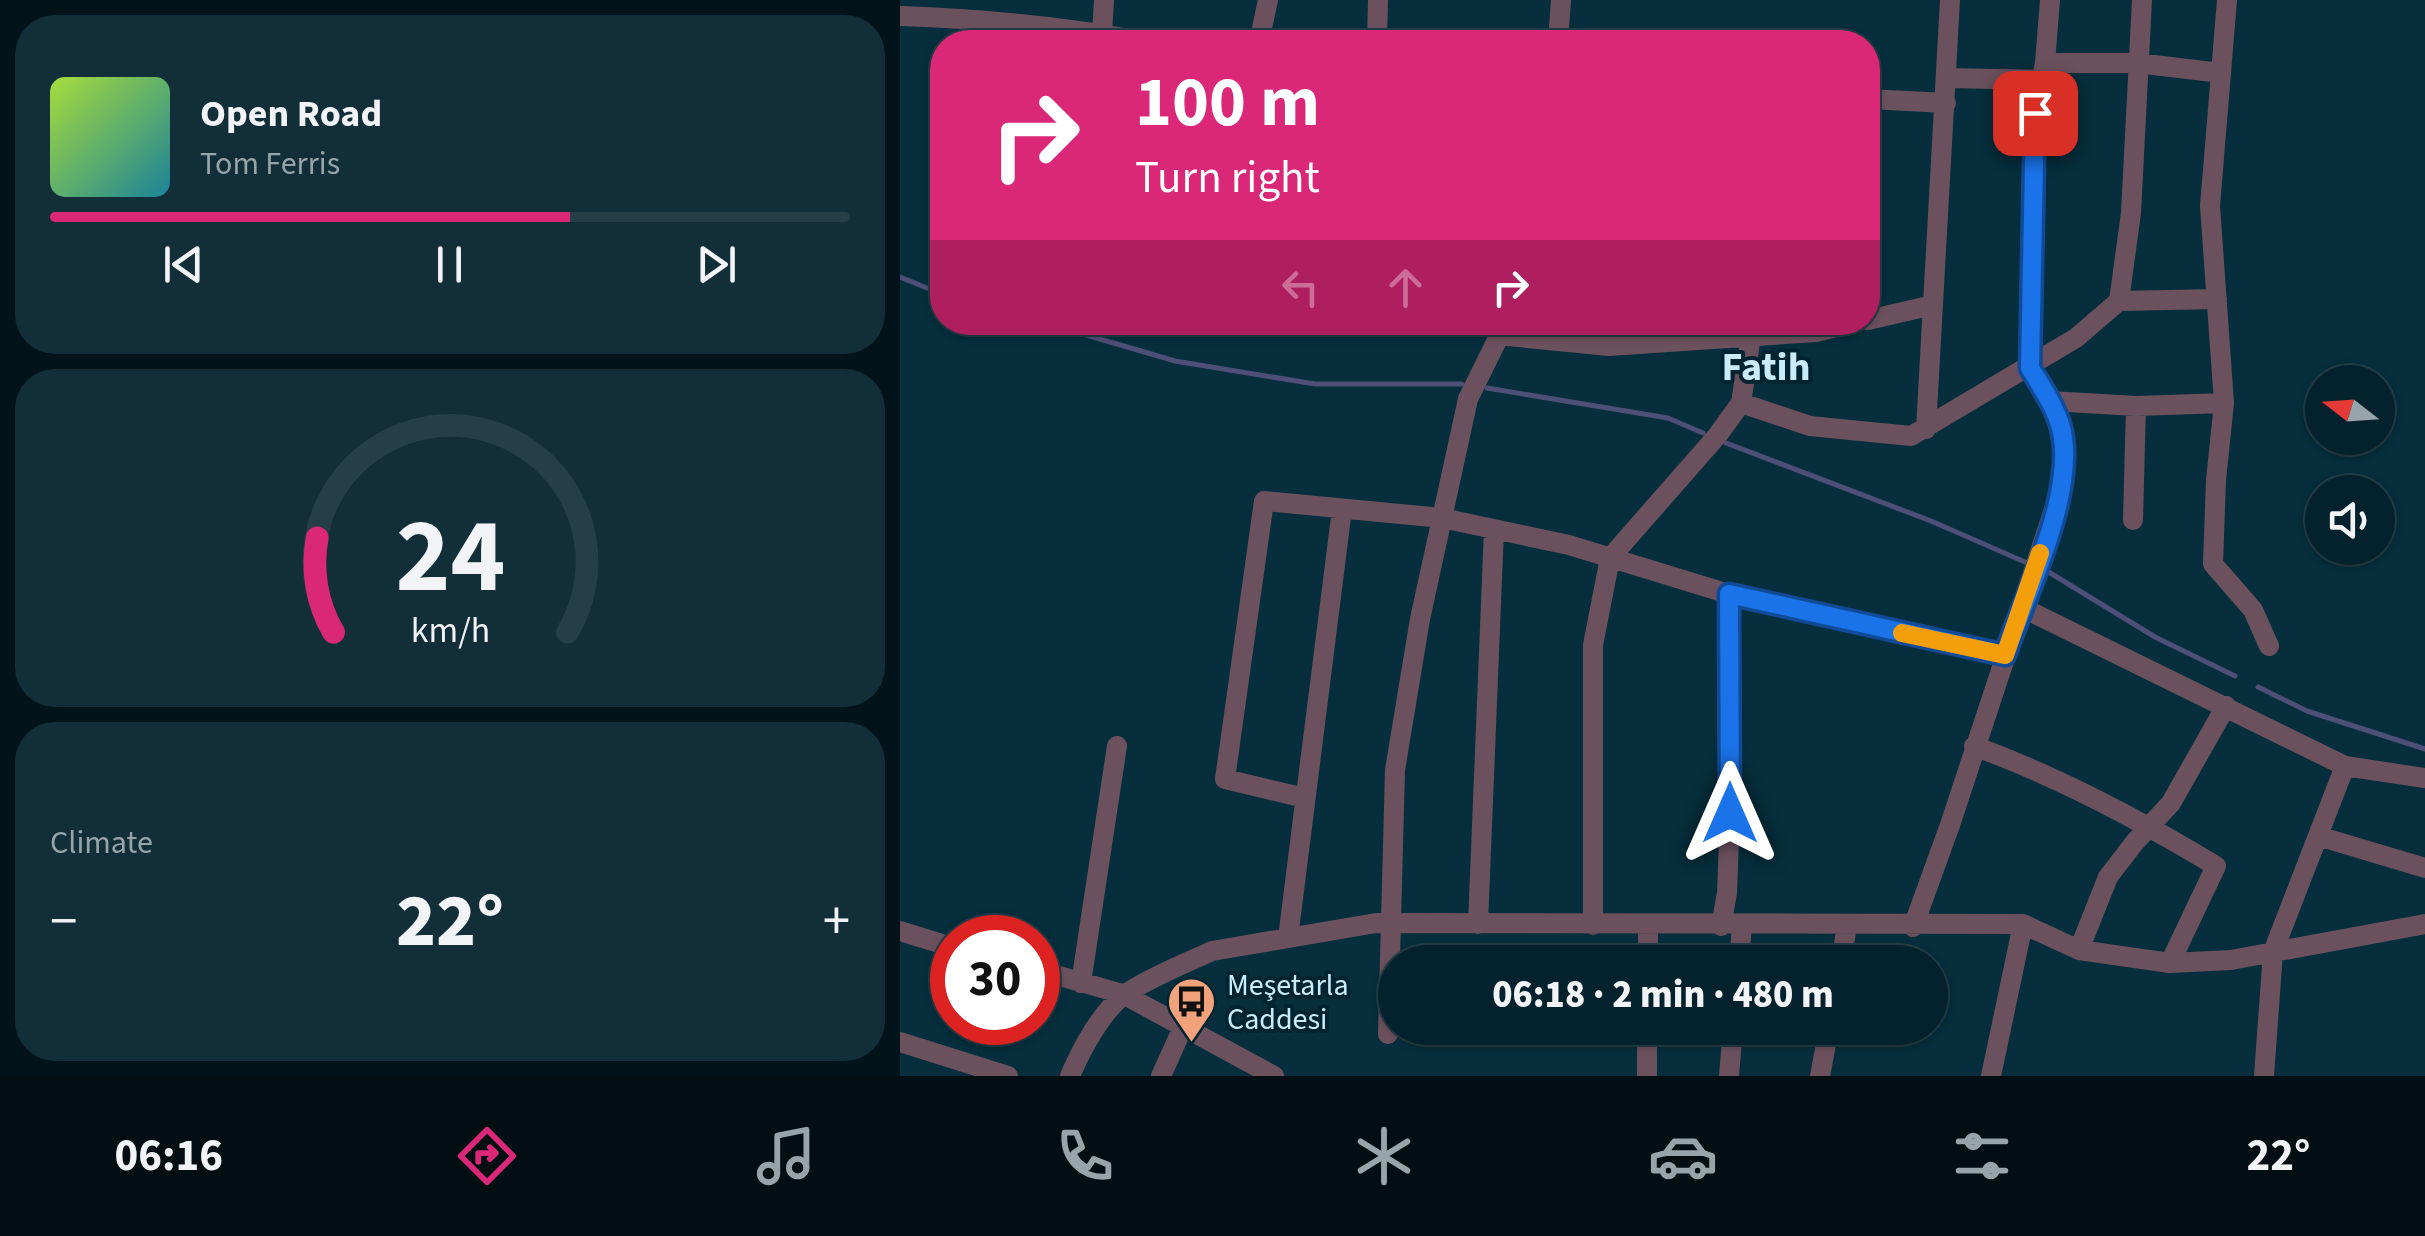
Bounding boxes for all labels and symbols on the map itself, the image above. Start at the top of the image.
pin [1993,71,2078,156]
district label: Fatih [1722,339,1810,396]
north arrow [2305,365,2395,455]
position arrow [1678,761,1782,865]
speed limit sign: 30 [930,915,1060,1045]
place label: Meşetarla Caddesi [1227,964,1349,1041]
bus stop icon: Meşetarla Caddesi [1166,976,1218,1044]

